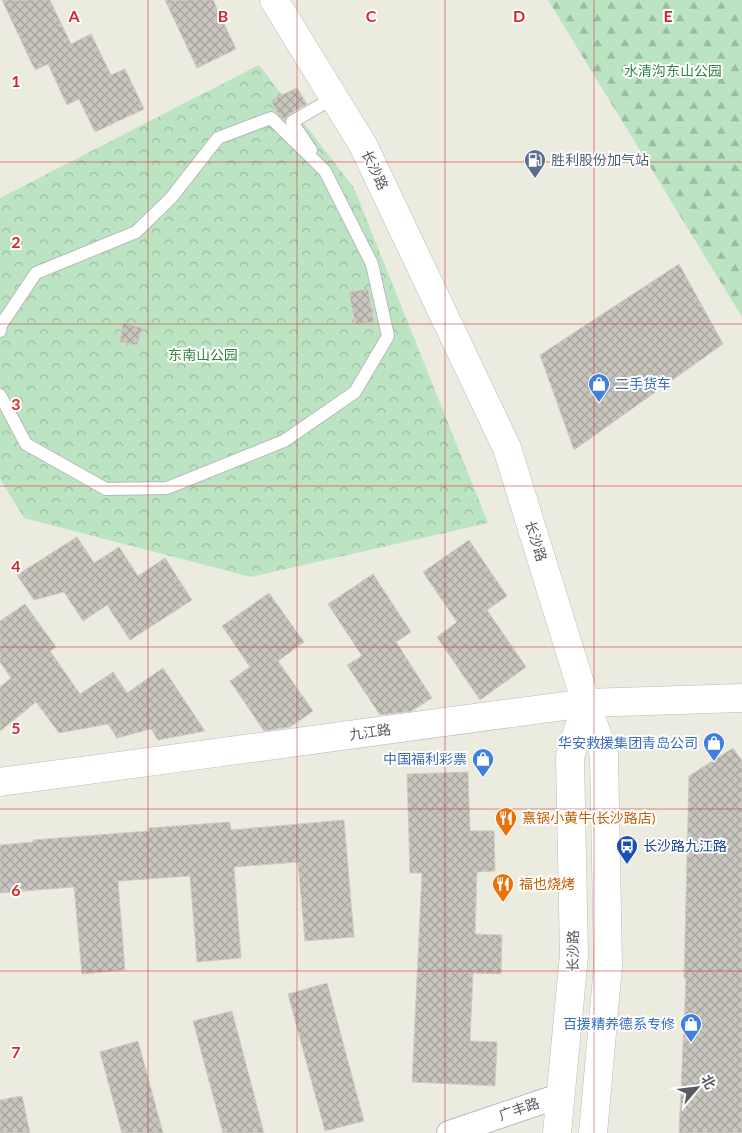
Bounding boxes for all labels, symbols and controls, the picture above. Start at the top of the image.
text: A [67,6,80,25]
text: B [218,6,228,25]
text: C [366,6,377,25]
text: D [513,6,525,25]
text: E [663,6,673,25]
park label: 水清沟东山公园 [624,62,722,79]
text: 1 [11,71,21,90]
street label: 长沙路 [359,147,392,192]
fuel station icon: 胜利股份加气站 [523,148,547,179]
place label: 胜利股份加气站 [551,151,649,168]
text: 2 [11,232,21,251]
park label: 东南山公园 [168,346,238,363]
shop icon: 二手货车 [587,372,611,403]
place label: 二手货车 [615,375,671,392]
text: 3 [11,394,21,413]
street label: 长沙路 [522,518,551,563]
text: 4 [11,556,21,575]
text: 5 [11,718,21,737]
street label: 九江路 [348,720,392,743]
shop icon: 华安救援集团青岛公司 [702,731,726,762]
place label: 华安救援集团青岛公司 [558,734,698,751]
shop icon: 中国福利彩票 [471,747,495,778]
place label: 中国福利彩票 [383,750,467,767]
restaurant icon: 熹锅小黄牛(长沙路店) [494,806,518,837]
place label: 熹锅小黄牛(长沙路店) [522,809,656,826]
bus stop icon: 长沙路九江路 [615,834,639,865]
place label: 长沙路九江路 [643,837,727,854]
restaurant icon: 福也烧烤 [491,872,515,903]
place label: 福也烧烤 [519,875,575,892]
text: 6 [11,880,21,899]
street label: 长沙路 [564,930,581,972]
shop icon: 百援精养德系专修 [679,1012,703,1043]
place label: 百援精养德系专修 [563,1015,675,1032]
text: 7 [11,1042,21,1061]
north arrow [672,1063,722,1113]
text: 北 [698,1071,720,1092]
street label: 广丰路 [496,1094,541,1123]

